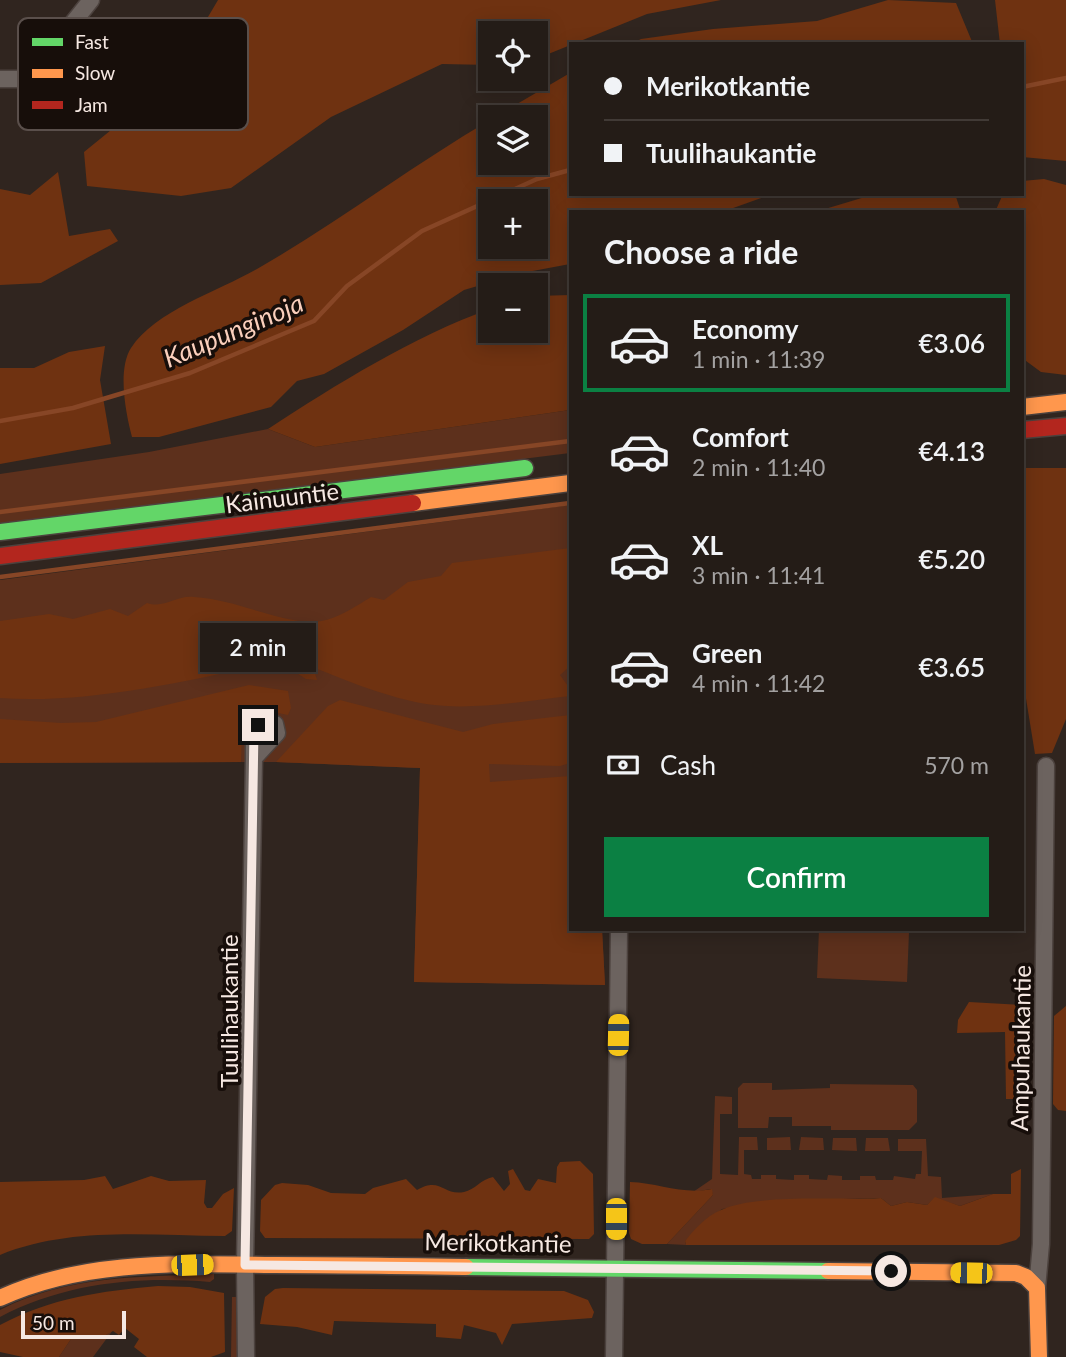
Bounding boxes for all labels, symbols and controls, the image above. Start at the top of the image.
legend [18,18,248,130]
map controls [478,21,548,343]
button: locate [478,21,548,91]
text: Fast [75,30,109,53]
text: Slow [75,61,115,84]
text: Merikotkantie [646,70,810,102]
text: Jam [75,93,108,116]
button: layers [478,105,548,175]
text: Tuulihaukantie [646,137,816,169]
button: + [478,189,548,259]
text: Choose a ride [604,232,798,271]
button: − [478,273,548,343]
water label: Kaupunginoja [158,286,308,374]
icon: car [608,312,671,375]
text: Economy [692,313,798,345]
text: €3.06 [919,327,985,359]
text: 1 min · 11:39 [692,345,825,373]
icon: car [608,420,671,483]
text: Comfort [692,421,789,453]
text: €4.13 [919,435,985,467]
text: 2 min · 11:40 [692,453,825,481]
street label: Kainuuntie [223,476,341,518]
icon: car [608,528,671,591]
text: XL [692,529,723,561]
text: €5.20 [919,543,985,575]
text: 3 min · 11:41 [692,561,825,589]
callout: 2 min [200,624,316,672]
text: 2 min [230,633,286,661]
icon: car [608,636,671,699]
text: Green [692,637,762,669]
text: €3.65 [919,651,985,683]
text: 4 min · 11:42 [692,669,825,697]
route end [242,709,274,741]
icon: cash [604,746,642,784]
text: Cash [660,749,716,781]
text: 570 m [924,751,989,779]
button: Confirm [604,837,989,917]
street label: Tuulihaukantie [214,934,243,1088]
street label: Ampuhaukantie [1004,965,1036,1131]
car [608,1014,629,1056]
car [606,1198,627,1240]
street label: Merikotkantie [424,1226,572,1258]
car [171,1254,214,1276]
route start [875,1255,907,1287]
car [950,1262,993,1284]
scale bar [21,1308,126,1340]
text: 50 m [32,1311,75,1334]

